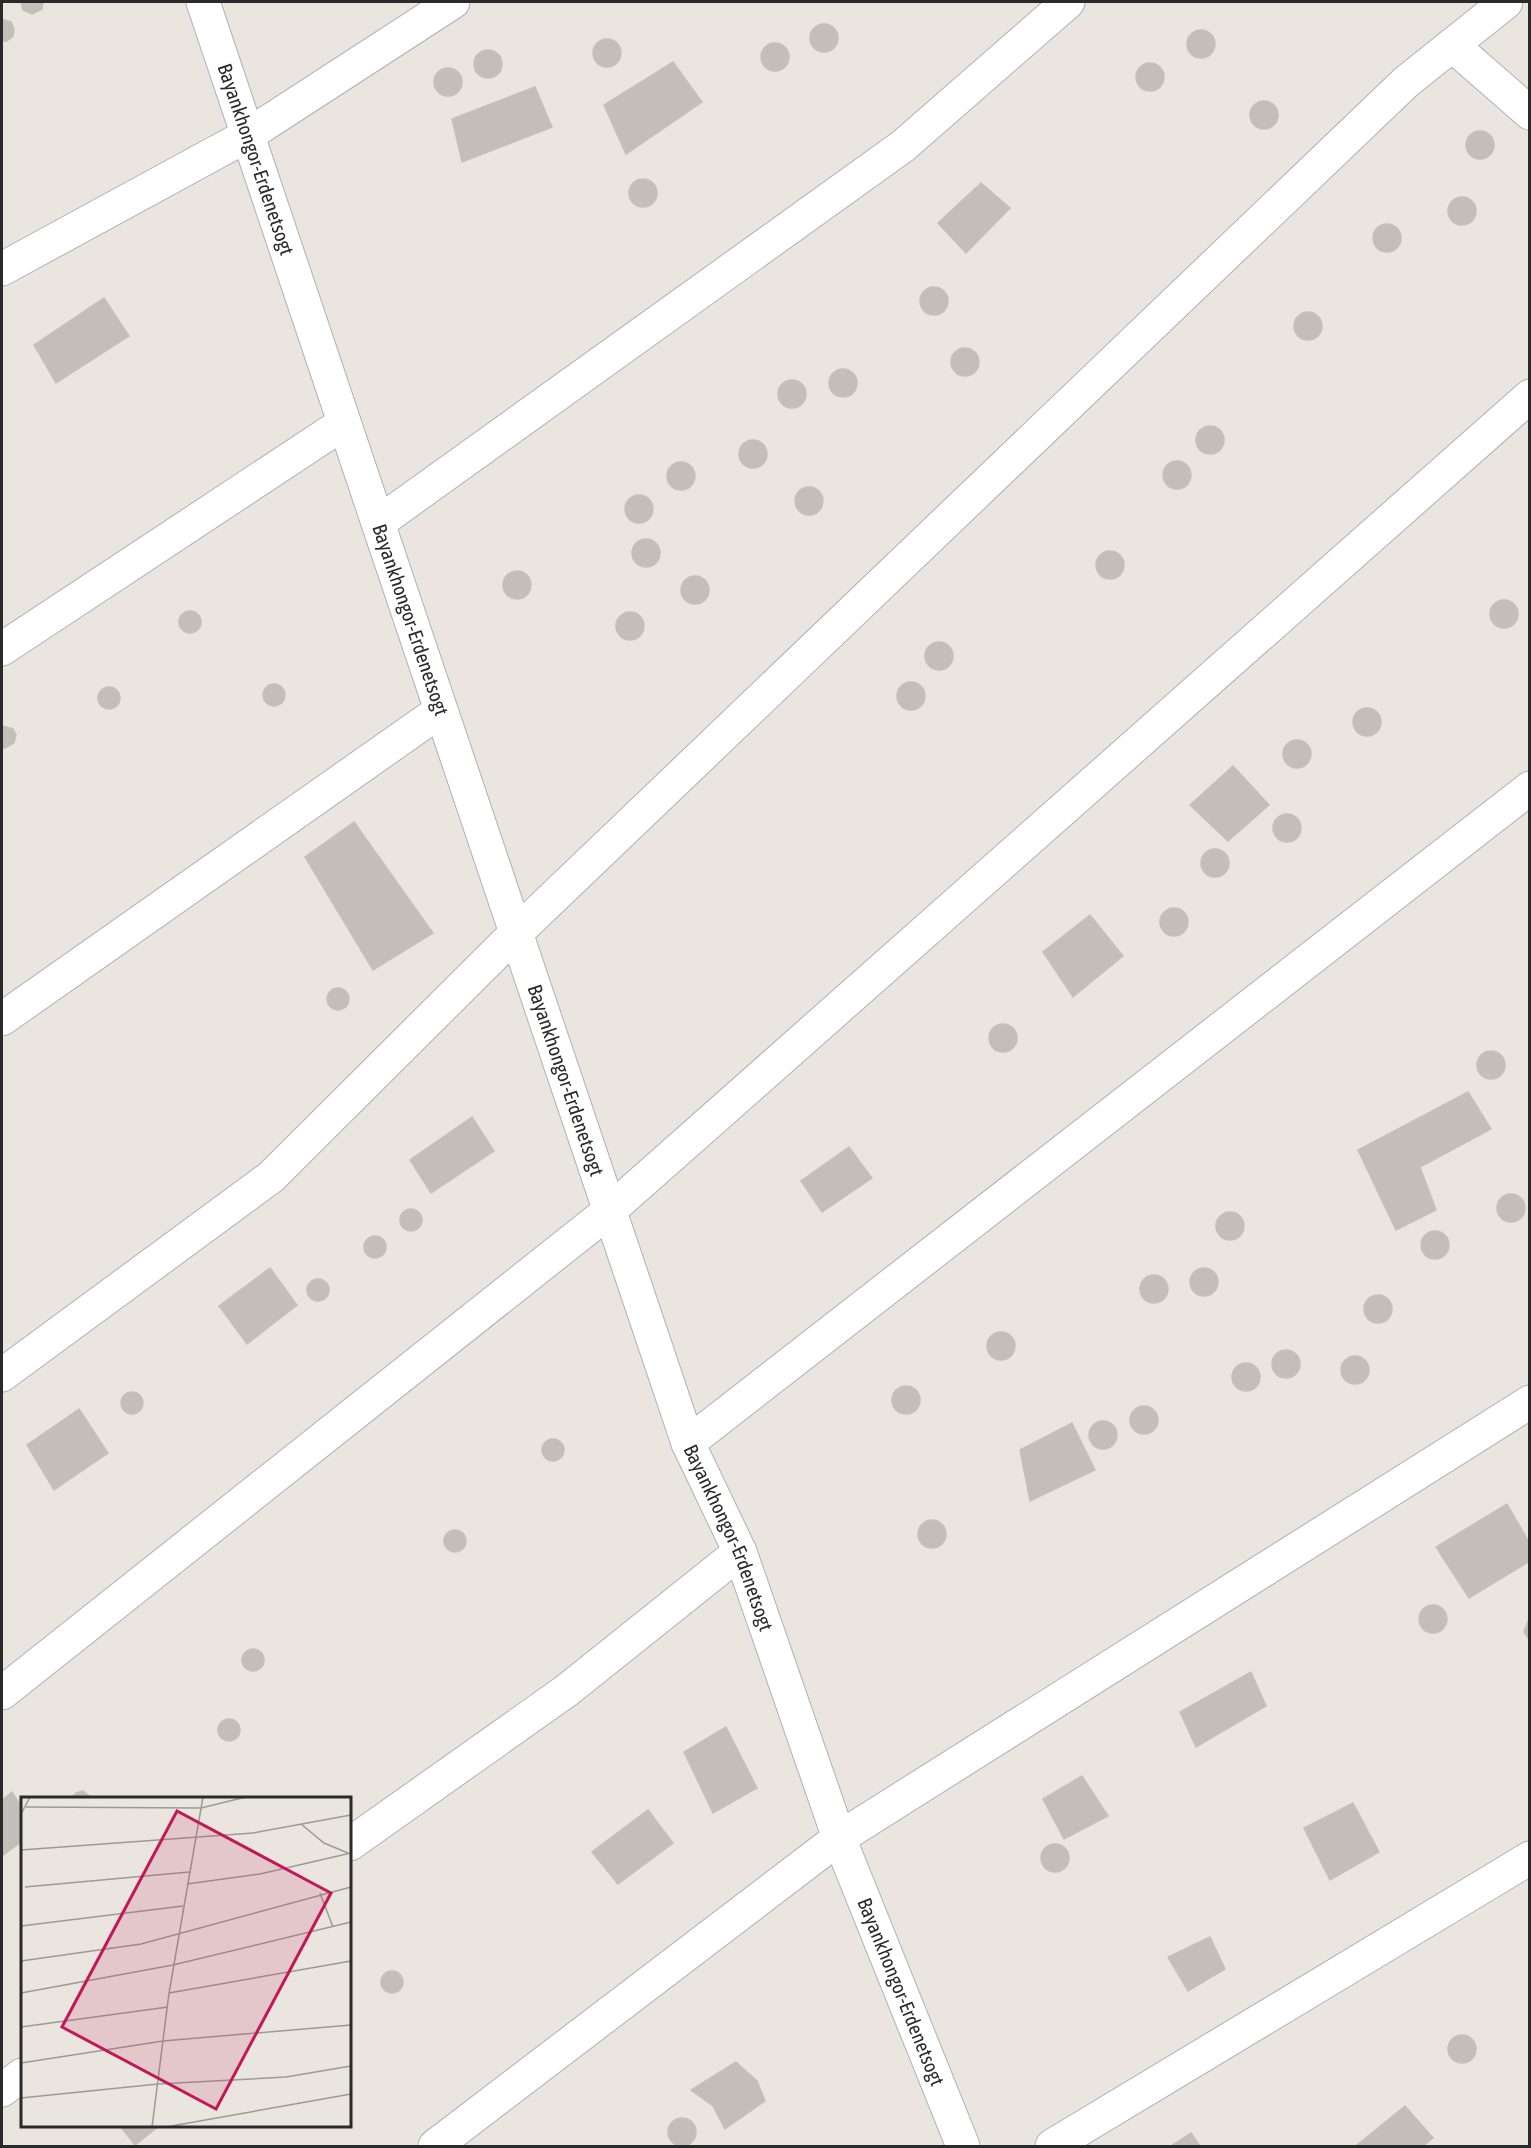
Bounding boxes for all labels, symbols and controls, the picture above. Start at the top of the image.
street label: Bayankhongor-Erdenetsogt [214,61,299,258]
street label: Bayankhongor-Erdenetsogt [368,521,454,718]
street label: Bayankhongor-Erdenetsogt [523,981,609,1179]
street label: Bayankhongor-Erdenetsogt [679,1441,778,1634]
inset map [21,1797,351,2127]
street label: Bayankhongor-Erdenetsogt [853,1894,950,2089]

